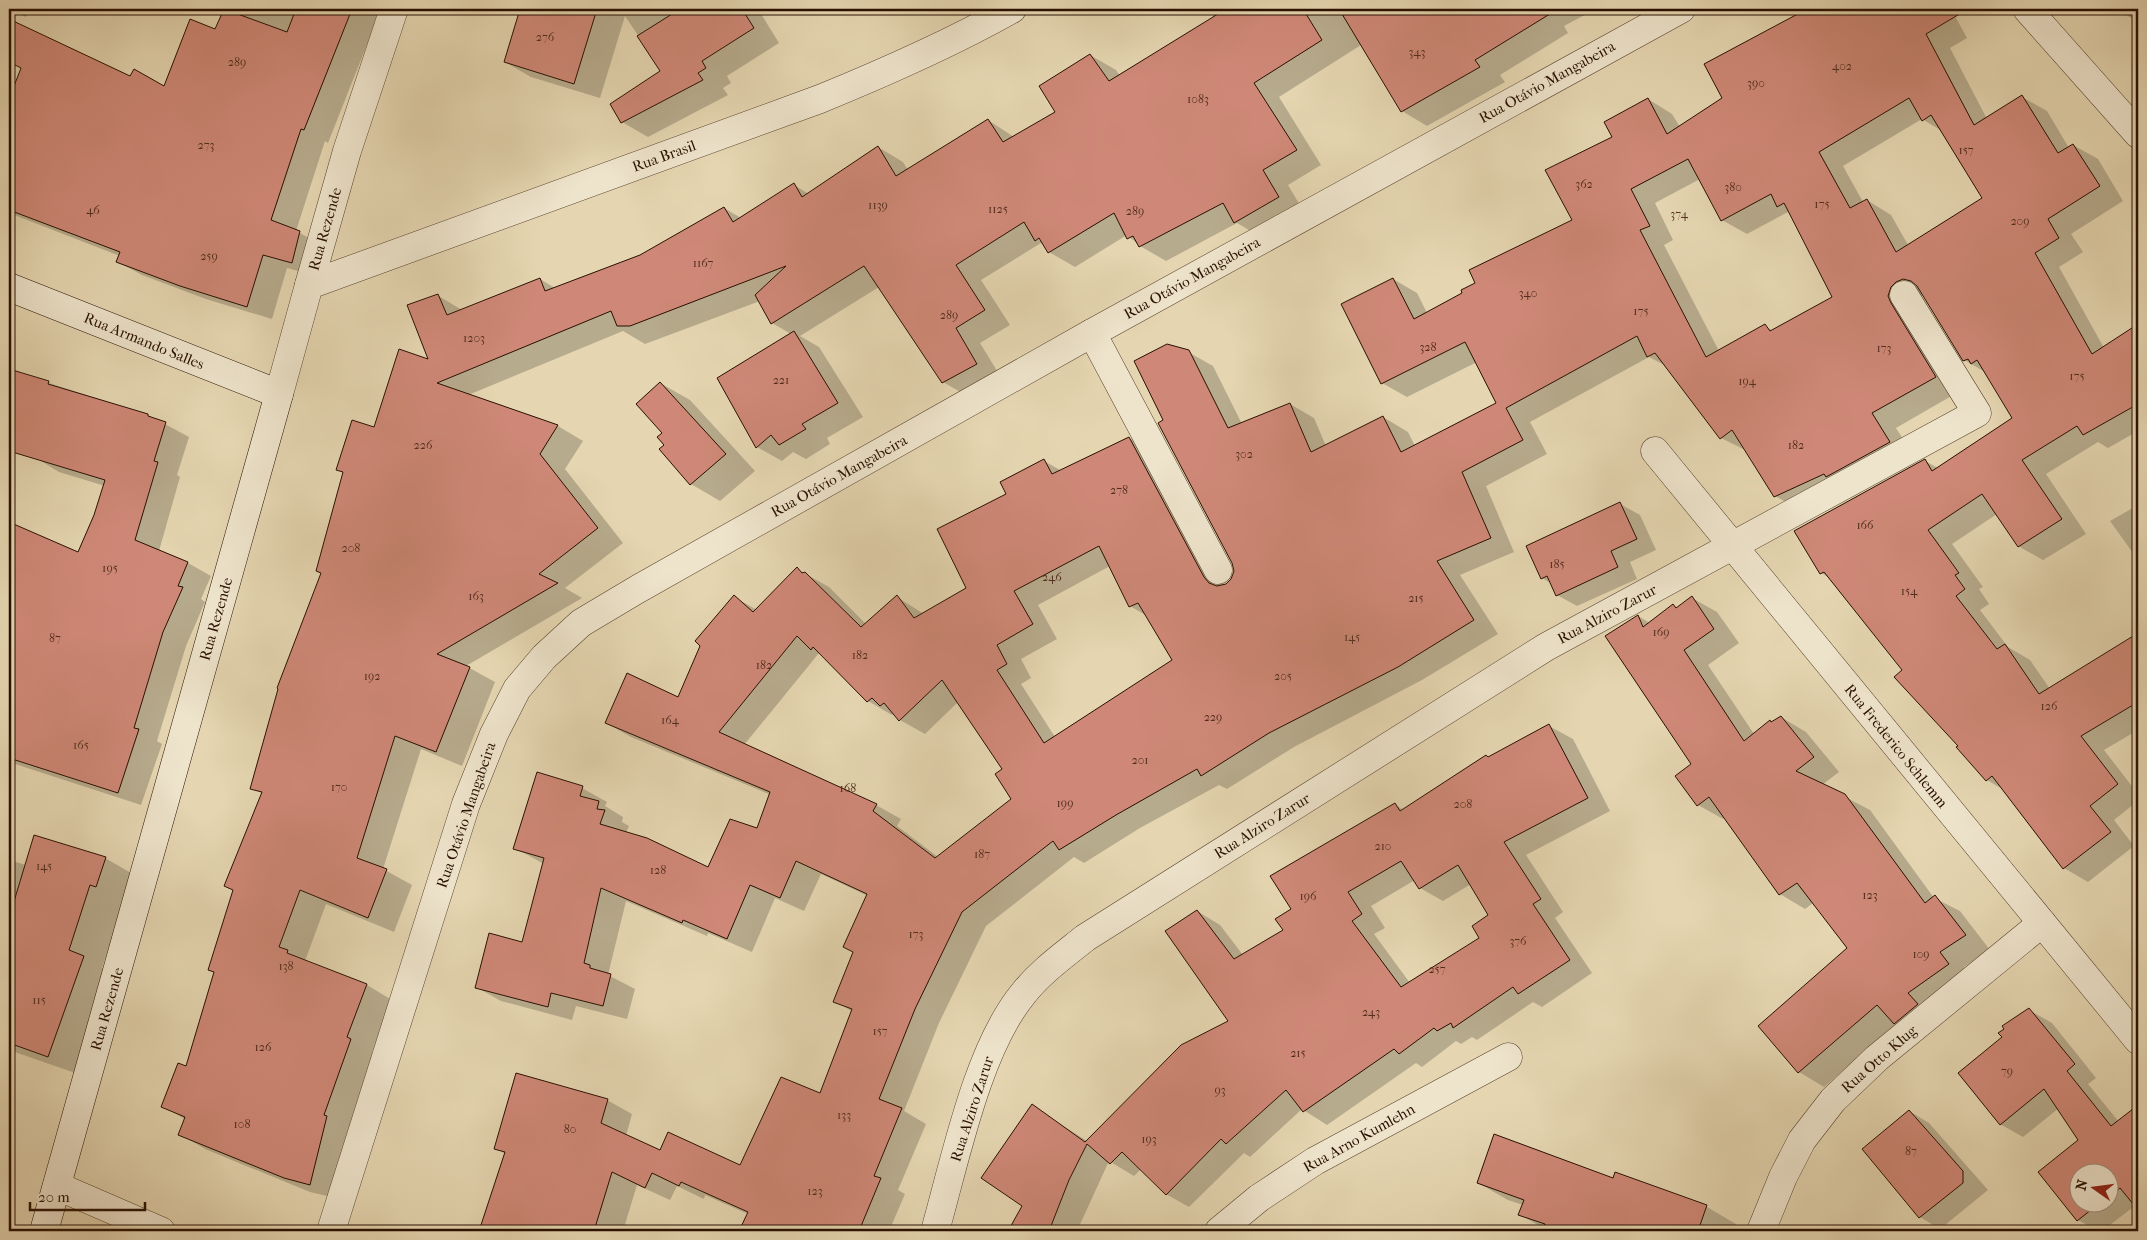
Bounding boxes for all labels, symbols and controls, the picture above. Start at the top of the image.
house number: 276 [536,30,555,44]
street label: Rua Otávio Mangabeira [1476,36,1619,127]
house number: 343 [1409,45,1426,59]
house number: 289 [228,55,246,69]
house number: 402 [1832,59,1852,73]
house number: 390 [1747,76,1765,90]
house number: 1083 [1187,92,1209,106]
street label: Rua Brasil [630,136,698,176]
house number: 273 [198,138,215,152]
house number: 157 [1958,143,1974,157]
house number: 362 [1575,177,1593,191]
house number: 380 [1724,180,1742,194]
street label: Rua Rezende [305,185,346,273]
house number: 175 [1814,197,1830,211]
house number: 1139 [868,198,888,212]
house number: 1125 [988,202,1008,216]
house number: 46 [86,203,100,217]
house number: 289 [1126,204,1144,218]
house number: 374 [1670,207,1689,221]
house number: 209 [2010,214,2030,228]
street label: Rua Otávio Mangabeira [1121,232,1264,323]
house number: 259 [200,249,218,263]
house number: 1167 [693,256,714,270]
house number: 340 [1519,286,1537,300]
house number: 175 [1633,304,1649,318]
house number: 289 [940,308,958,322]
street label: Rua Armando Salles [81,309,207,374]
house number: 1203 [463,331,485,345]
house number: 328 [1419,340,1437,354]
house number: 173 [1877,341,1892,355]
house number: 175 [2069,369,2085,383]
house number: 221 [773,373,789,387]
house number: 194 [1738,374,1757,388]
street label: Rua Otávio Mangabeira [768,430,911,521]
house number: 226 [414,438,433,452]
house number: 182 [1788,438,1804,452]
house number: 302 [1235,447,1253,461]
house number: 278 [1110,483,1128,497]
house number: 166 [1856,518,1874,532]
house number: 208 [342,541,360,555]
house number: 185 [1549,557,1565,571]
house number: 195 [102,561,118,575]
house number: 246 [1042,570,1062,584]
street label: Rua Rezende [196,575,237,663]
street label: Rua Alziro Zarur [1554,580,1660,648]
house number: 154 [1901,584,1918,598]
house number: 163 [468,589,484,603]
house number: 215 [1408,591,1424,605]
house number: 169 [1652,625,1670,639]
house number: 145 [1344,630,1360,644]
house number: 87 [49,631,61,645]
house number: 182 [852,648,868,662]
house number: 182 [756,658,772,672]
house number: 192 [364,669,380,683]
house number: 205 [1274,669,1292,683]
street label: Rua Frederico Schlemm [1841,681,1952,812]
house number: 126 [2041,699,2058,713]
house number: 229 [1204,710,1222,724]
house number: 164 [661,713,680,727]
house number: 165 [73,738,89,752]
street label: Rua Otávio Mangabeira [433,739,500,890]
house number: 201 [1131,753,1149,767]
house number: 170 [331,780,347,794]
house number: 168 [840,781,856,795]
street label: Rua Alziro Zarur [1211,789,1314,863]
house number: 199 [1057,796,1073,810]
house number: 208 [1454,797,1472,811]
house number: 210 [1374,839,1392,853]
house number: 187 [974,847,990,861]
house number: 145 [36,859,52,873]
house number: 128 [650,863,666,877]
house number: 123 [1862,888,1878,902]
house number: 196 [1299,889,1317,903]
house number: 173 [909,927,924,941]
house number: 376 [1509,934,1527,948]
house number: 109 [1912,947,1930,961]
house number: 138 [278,959,294,973]
house number: 257 [1428,962,1446,976]
street label: Rua Rezende [87,965,128,1053]
house number: 115 [32,993,46,1007]
house number: 243 [1362,1005,1380,1019]
street label: Rua Otto Klug [1838,1021,1921,1097]
house number: 157 [872,1024,888,1038]
house number: 126 [255,1040,272,1054]
house number: 215 [1290,1046,1306,1060]
street label: Rua Alziro Zarur [946,1053,998,1164]
house number: 79 [2001,1064,2013,1078]
house number: 93 [1214,1083,1226,1097]
street label: Rua Arno Kumlehn [1300,1100,1418,1176]
house number: 133 [837,1108,851,1122]
house number: 108 [234,1117,250,1131]
house number: 80 [564,1122,576,1136]
house number: 193 [1141,1132,1157,1146]
house number: 87 [1905,1144,1917,1158]
north arrow [2070,1162,2120,1212]
text: N [2072,1177,2091,1192]
scale bar [30,1180,145,1212]
house number: 123 [807,1184,823,1198]
text: 20 m [38,1188,70,1206]

